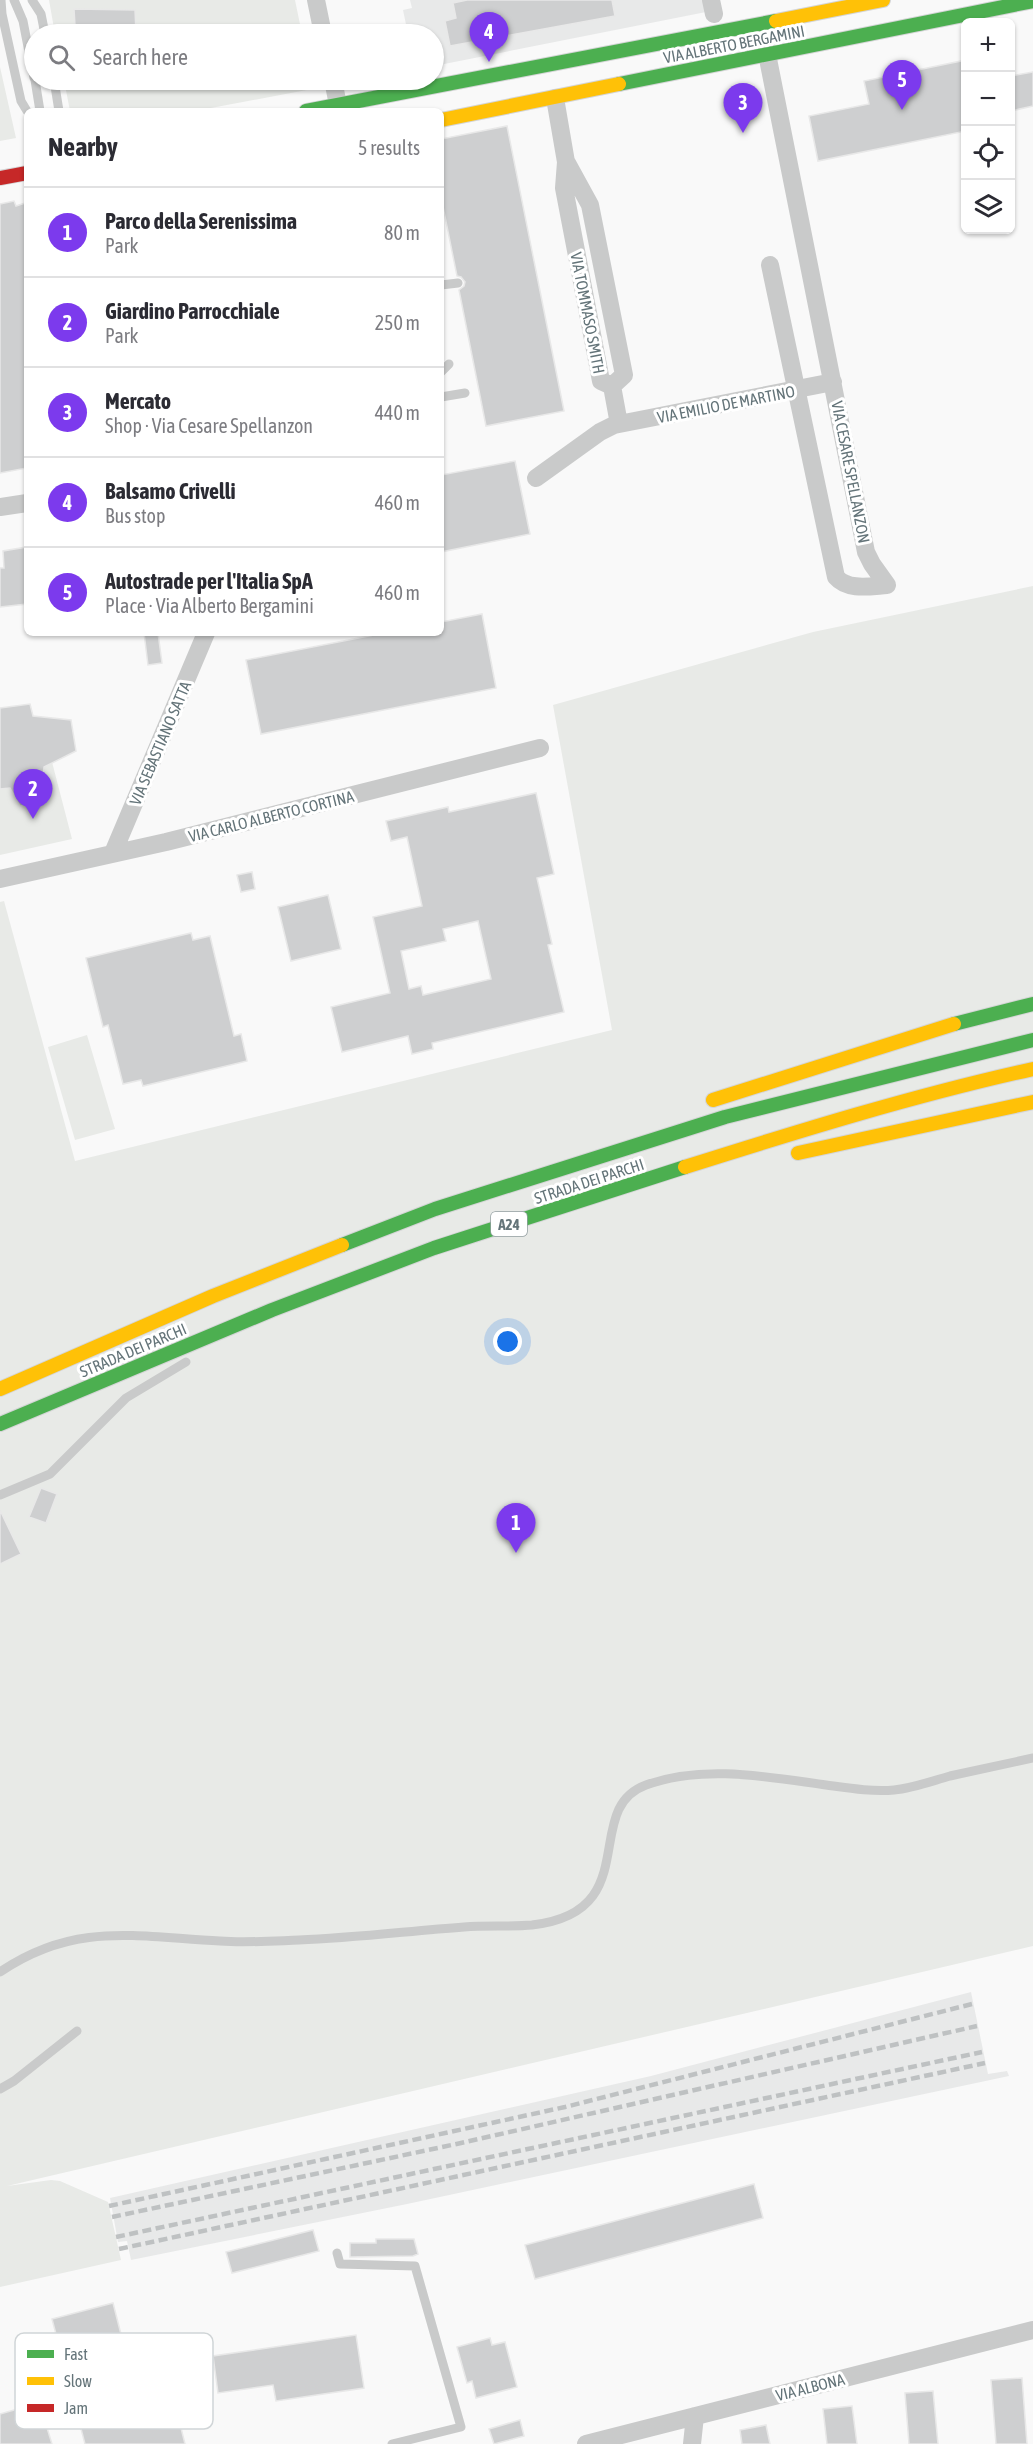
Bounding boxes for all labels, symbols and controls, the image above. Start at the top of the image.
pin: 4 [470,13,508,62]
map controls [961,18,1015,234]
button: + [961,18,1015,72]
street label: VIA ALBERTO BERGAMINI [662,21,806,67]
search box [24,24,444,90]
icon: search [45,41,78,74]
text: Search here [93,44,188,70]
pin: 5 [882,60,922,110]
button: − [961,72,1015,126]
pin: 3 [724,84,762,133]
button: locate [961,126,1015,180]
text: Nearby [48,132,118,162]
text: 5 results [358,136,420,159]
button: layers [961,180,1015,234]
text: Parco della Serenissima [105,208,297,234]
text: 1 [63,221,72,244]
text: 80 m [384,221,420,244]
text: Park [105,234,138,257]
street label: VIA TOMMASO SMITH [567,251,609,375]
text: Giardino Parrocchiale [105,298,280,324]
text: 2 [63,311,72,334]
text: 250 m [375,311,420,334]
text: Park [105,324,138,347]
street label: VIA EMILIO DE MARTINO [656,382,796,426]
text: Mercato [105,388,171,414]
street label: VIA CESARE SPELLANZON [828,399,874,545]
text: 3 [63,401,72,424]
text: 440 m [375,401,420,424]
text: Shop · Via Cesare Spellanzon [105,414,313,437]
text: Balsamo Crivelli [105,478,236,504]
text: 4 [63,491,72,514]
text: 460 m [375,491,420,514]
text: Bus stop [105,504,165,527]
text: Autostrade per l'Italia SpA [105,568,313,594]
text: 5 [63,581,72,604]
text: 460 m [375,581,420,604]
text: Place · Via Alberto Bergamini [105,594,314,617]
street label: VIA SEBASTIANO SATTA [126,678,194,808]
pin: 2 [14,770,52,819]
street label: VIA CARLO ALBERTO CORTINA [186,787,356,845]
street label: STRADA DEI PARCHI [532,1155,646,1207]
road number: A24 [491,1212,527,1236]
street label: STRADA DEI PARCHI [77,1319,189,1381]
your location [493,1327,522,1356]
pin: 1 [496,1504,536,1553]
legend [15,2333,213,2429]
text: Fast [64,2345,88,2363]
street label: VIA ALBONA [774,2370,846,2404]
text: Slow [64,2372,92,2390]
text: Jam [64,2399,88,2417]

